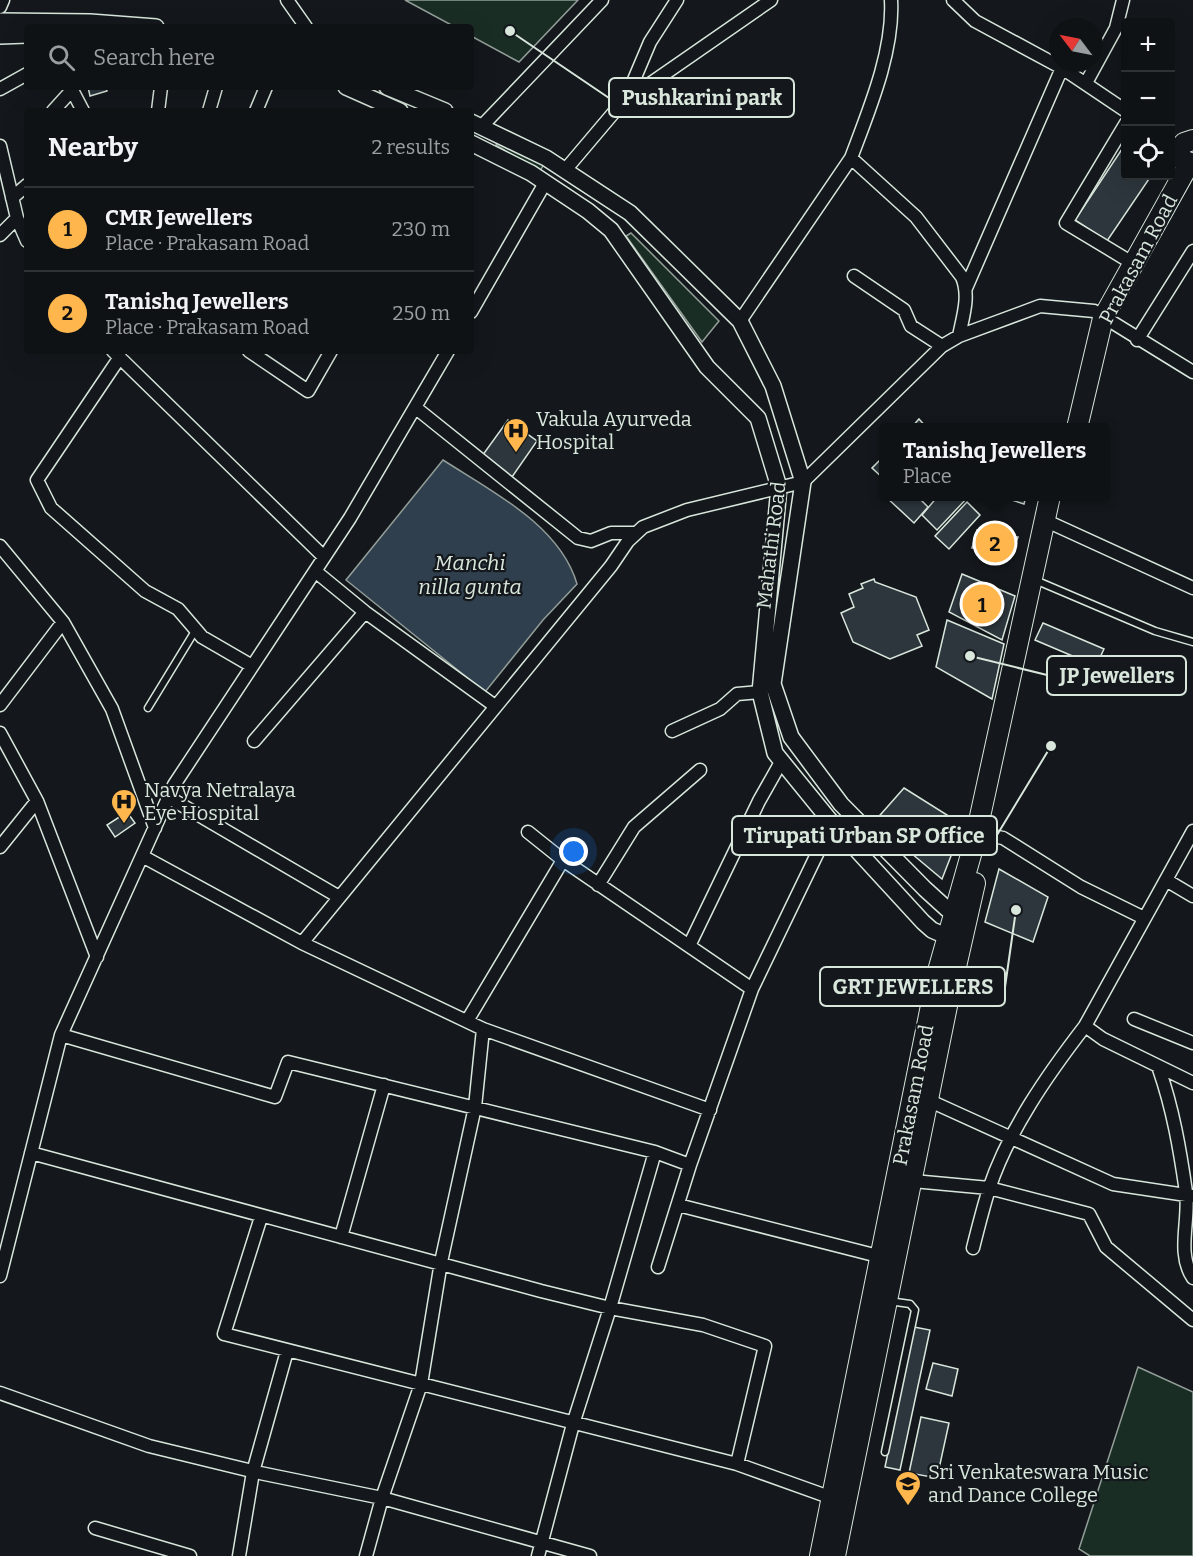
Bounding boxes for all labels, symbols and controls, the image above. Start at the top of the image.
north arrow [1049,18,1103,72]
map controls [1121,18,1175,180]
button: + [1121,18,1175,72]
search box [24,24,474,90]
icon: search [45,41,78,74]
text: Search here [93,44,215,71]
button: − [1121,72,1175,126]
callout: Pushkarini park [609,78,794,117]
text: Pushkarini park [622,85,783,111]
button: locate [1121,126,1175,180]
text: Nearby [48,132,138,163]
text: 2 results [371,135,450,159]
street label: Prakasam Road [1094,190,1182,328]
text: CMR Jewellers [105,204,253,231]
text: 1 [63,217,72,241]
text: 230 m [392,217,450,241]
text: Place · Prakasam Road [105,231,309,255]
text: Tanishq Jewellers [105,288,289,315]
text: 2 [62,301,73,325]
text: 250 m [393,301,450,325]
text: Place · Prakasam Road [105,315,309,339]
place label: Vakula Ayurveda Hospital [536,407,692,454]
hospital icon: Vakula Ayurveda Hospital [501,416,531,454]
popup [879,423,1110,501]
text: Tanishq Jewellers [903,437,1086,464]
text: Place [903,464,952,488]
street label: Mahathi Road [751,480,791,610]
pin: 2 [976,520,1014,566]
water label: Manchi nilla gunta [418,550,522,600]
pin: 1 [962,582,1002,626]
callout: JP Jewellers [1047,656,1186,695]
text: JP Jewellers [1058,663,1175,689]
place label: Navya Netralaya Eye Hospital [144,778,296,825]
hospital icon: Navya Netralaya Eye Hospital [109,787,139,825]
callout: Tirupati Urban SP Office [732,816,997,855]
text: Tirupati Urban SP Office [744,823,984,849]
your location [559,837,588,866]
callout: GRT JEWELLERS [820,967,1005,1006]
text: GRT JEWELLERS [832,974,994,1000]
street label: Prakasam Road [888,1022,938,1168]
place label: Sri Venkateswara Music and Dance College [928,1460,1148,1507]
school or university icon: Sri Venkateswara Music and Dance College [893,1469,923,1507]

